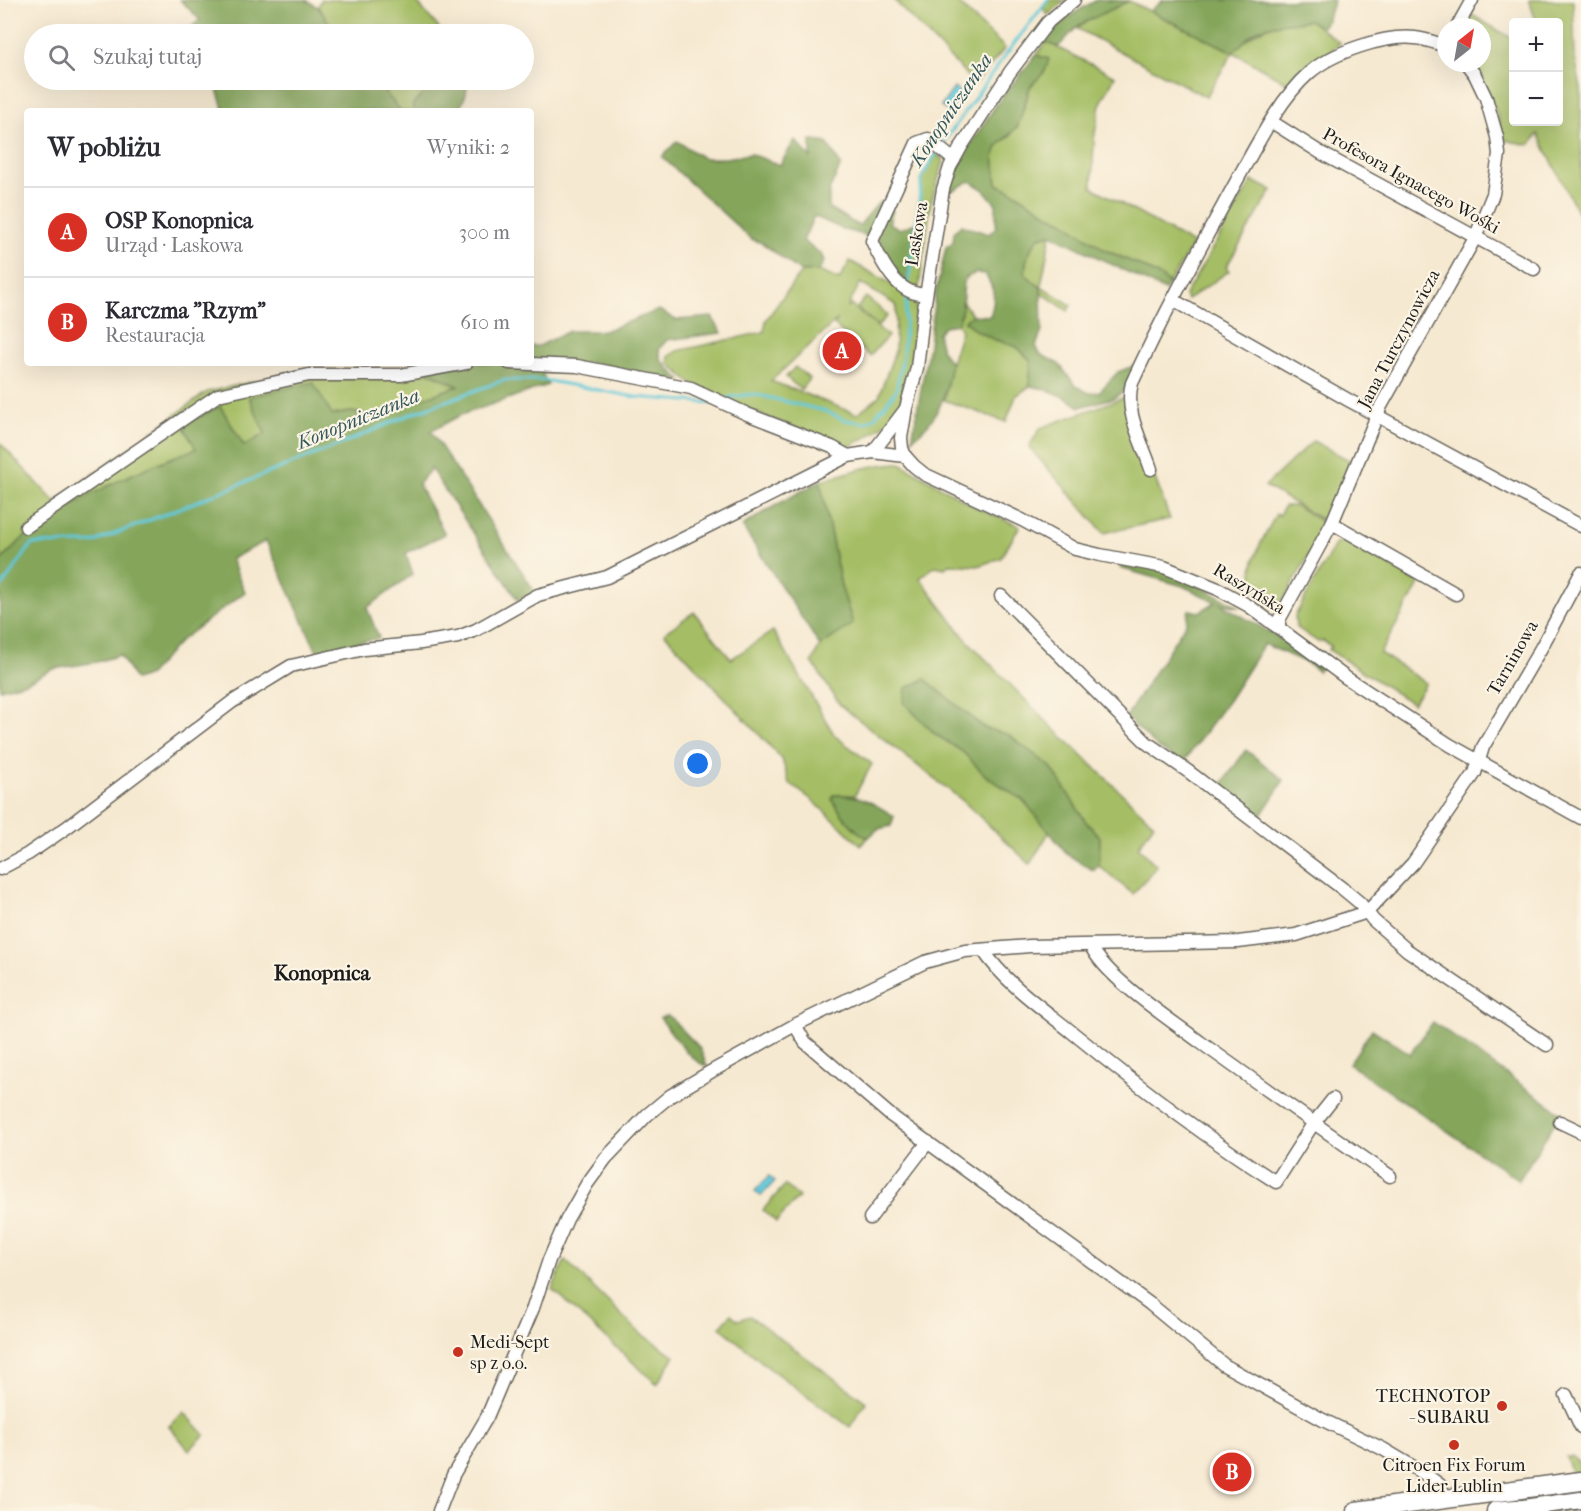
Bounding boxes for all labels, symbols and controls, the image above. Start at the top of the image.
north arrow [1437,18,1491,72]
map controls [1509,18,1563,126]
button: + [1509,18,1563,72]
search box [24,24,534,90]
icon: search [45,41,78,74]
text: Szukaj tutaj [93,44,202,70]
water label: Konopniczanka [904,49,997,172]
button: − [1509,72,1563,126]
street label: Profesora Ignacego Wośki [1319,124,1504,239]
text: W pobliżu [48,132,161,163]
text: Wyniki: 2 [427,136,510,159]
street label: Laskowa [902,200,933,268]
text: OSP Konopnica [105,208,253,234]
text: A [61,221,74,244]
text: 300 m [459,221,510,244]
text: Urząd · Laskowa [105,234,243,257]
street label: Jana Turczynowicza [1353,265,1445,414]
text: Karczma "Rzym" [105,298,266,324]
text: B [61,311,74,334]
text: 610 m [460,311,510,334]
text: Restauracja [105,324,205,347]
pin: A [822,328,862,374]
water label: Konopniczanka [291,384,423,455]
street label: Raszyńska [1209,559,1289,619]
street label: Tarninowa [1483,616,1543,699]
your location [683,749,712,778]
district label: Konopnica [274,961,372,985]
place label: Medi-Sept sp z o.o. [470,1332,550,1374]
marker: Medi-Sept sp z o.o. [451,1345,465,1359]
place label: TECHNOTOP - SUBARU [1376,1386,1490,1428]
marker: TECHNOTOP - SUBARU [1495,1399,1509,1413]
marker: Citroen Fix Forum Lider Lublin [1447,1438,1461,1452]
pin: B [1212,1450,1252,1494]
place label: Citroen Fix Forum Lider Lublin [1382,1455,1526,1497]

